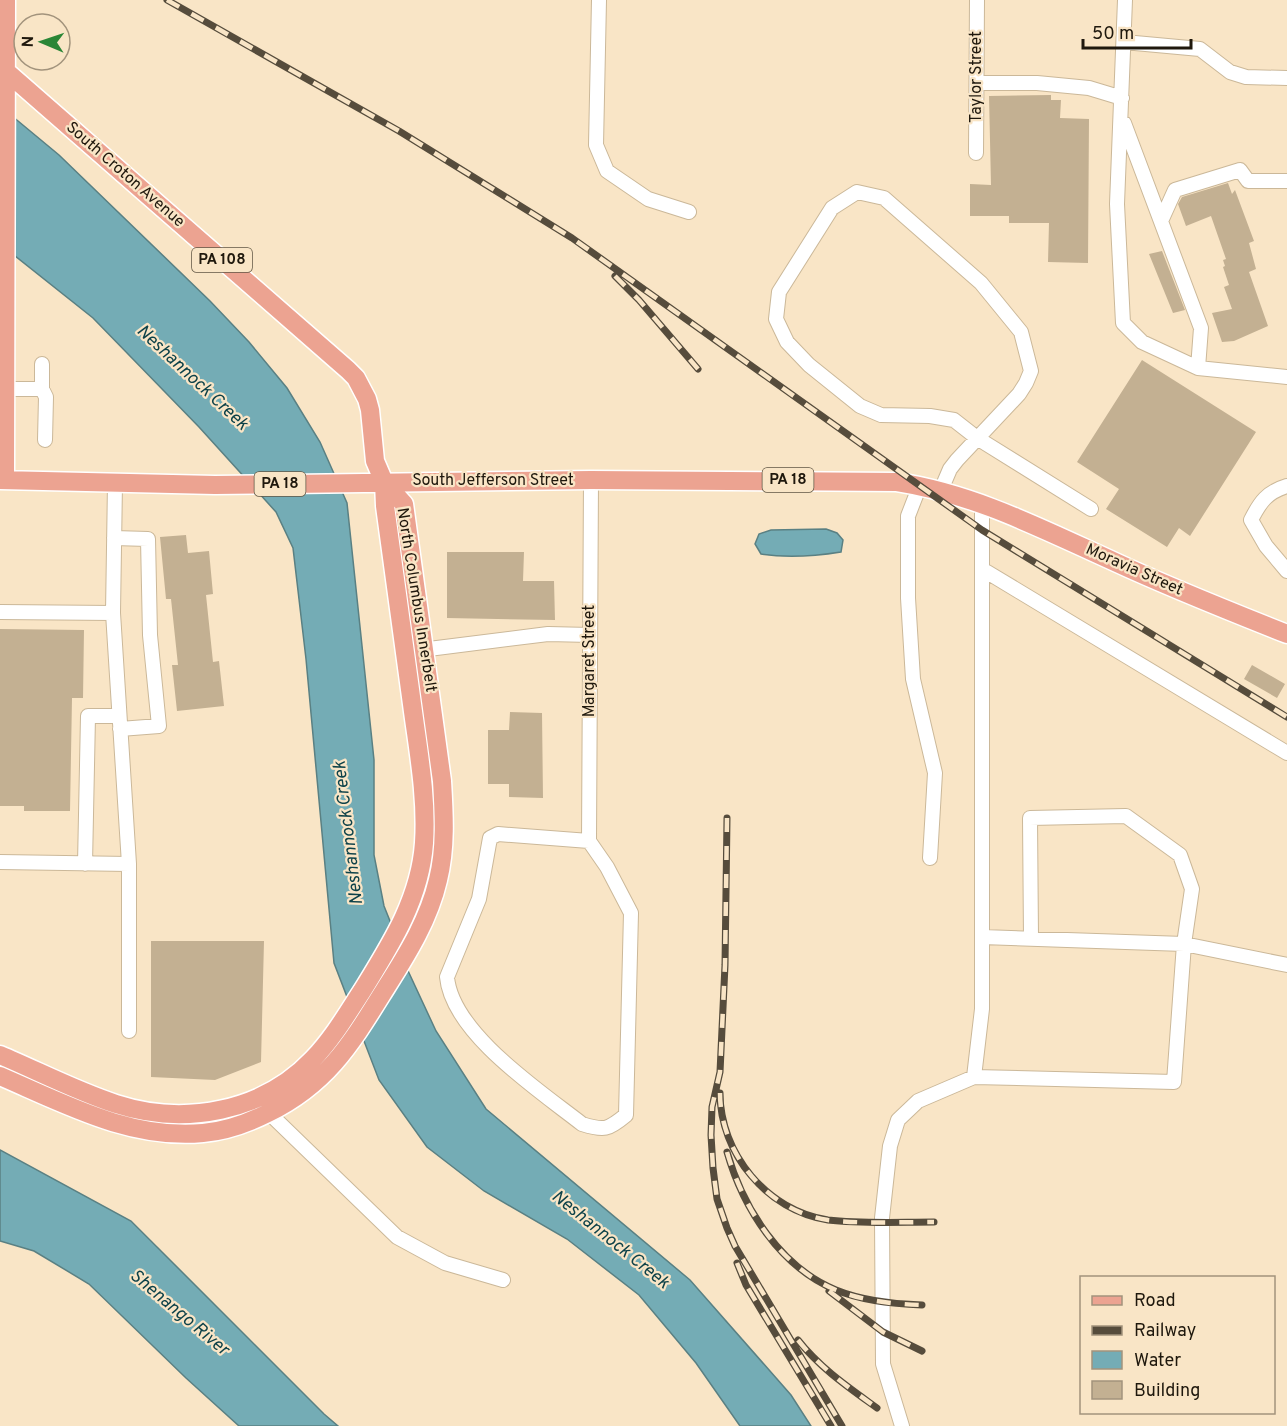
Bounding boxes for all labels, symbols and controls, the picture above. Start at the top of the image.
north arrow [12,12,72,72]
scale bar [1083,12,1191,50]
text: 50 m [1092,23,1134,46]
street label: Taylor Street [967,31,987,123]
text: N [19,35,39,48]
street label: South Croton Avenue [61,118,189,232]
road number: PA 108 [192,248,252,272]
water label: Neshannock Creek [131,320,254,436]
road number: PA 18 [762,468,814,492]
street label: South Jefferson Street [412,471,574,491]
road number: PA 18 [254,472,306,496]
street label: North Columbus Innerbelt [392,506,440,694]
street label: Moravia Street [1082,540,1186,600]
street label: Margaret Street [580,605,600,717]
water label: Neshannock Creek [329,759,369,906]
water label: Neshannock Creek [546,1185,674,1295]
water label: Shenango River [125,1265,235,1363]
legend [1080,1276,1275,1414]
text: Road [1134,1290,1176,1313]
text: Railway [1134,1320,1196,1343]
text: Water [1134,1350,1181,1373]
text: Building [1134,1380,1200,1403]

